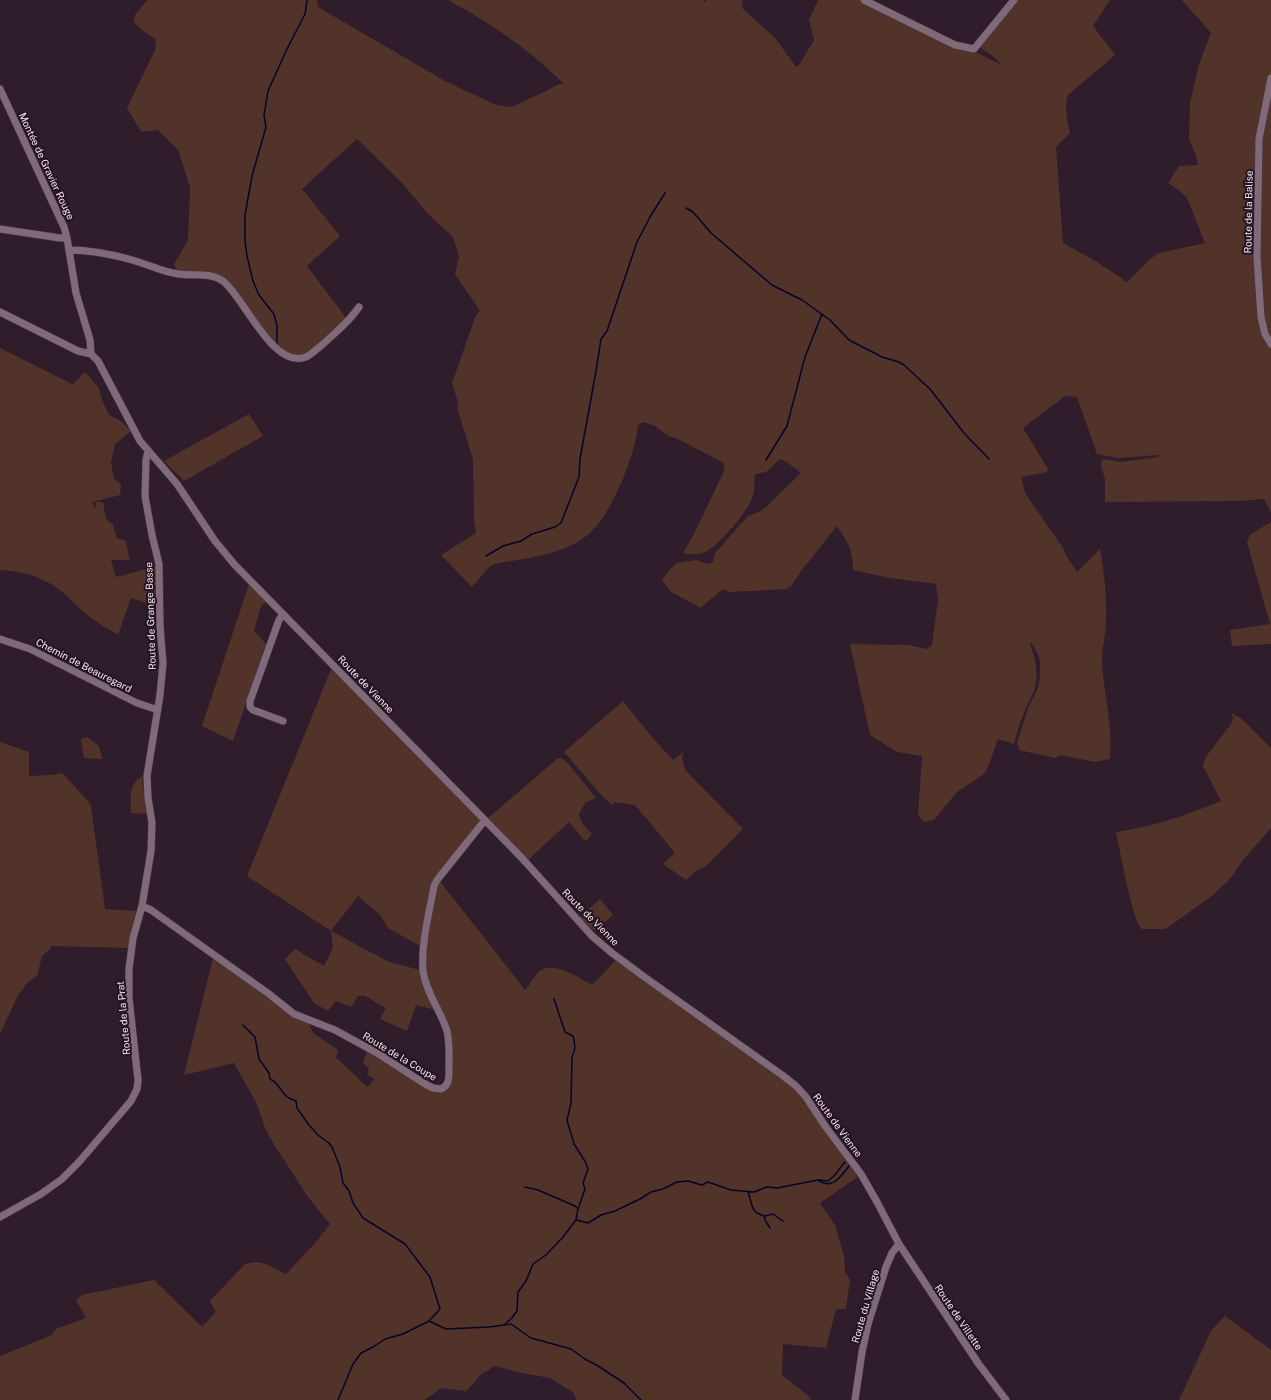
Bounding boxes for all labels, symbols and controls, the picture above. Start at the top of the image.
street label: Montée de Gravier Rouge [17,110,77,222]
street label: Route de la Balise [1241,170,1255,254]
street label: Route de Grange Basse [142,561,158,670]
street label: Chemin de Beauregard [34,636,134,694]
street label: Route de Vienne [335,653,397,716]
street label: Route de Vienne [560,886,622,948]
street label: Route de la Prat [114,981,132,1055]
street label: Route de la Coupe [361,1029,440,1083]
street label: Route de Vienne [811,1091,865,1159]
street label: Route du Village [849,1267,881,1344]
street label: Route de Villette [933,1282,986,1352]

